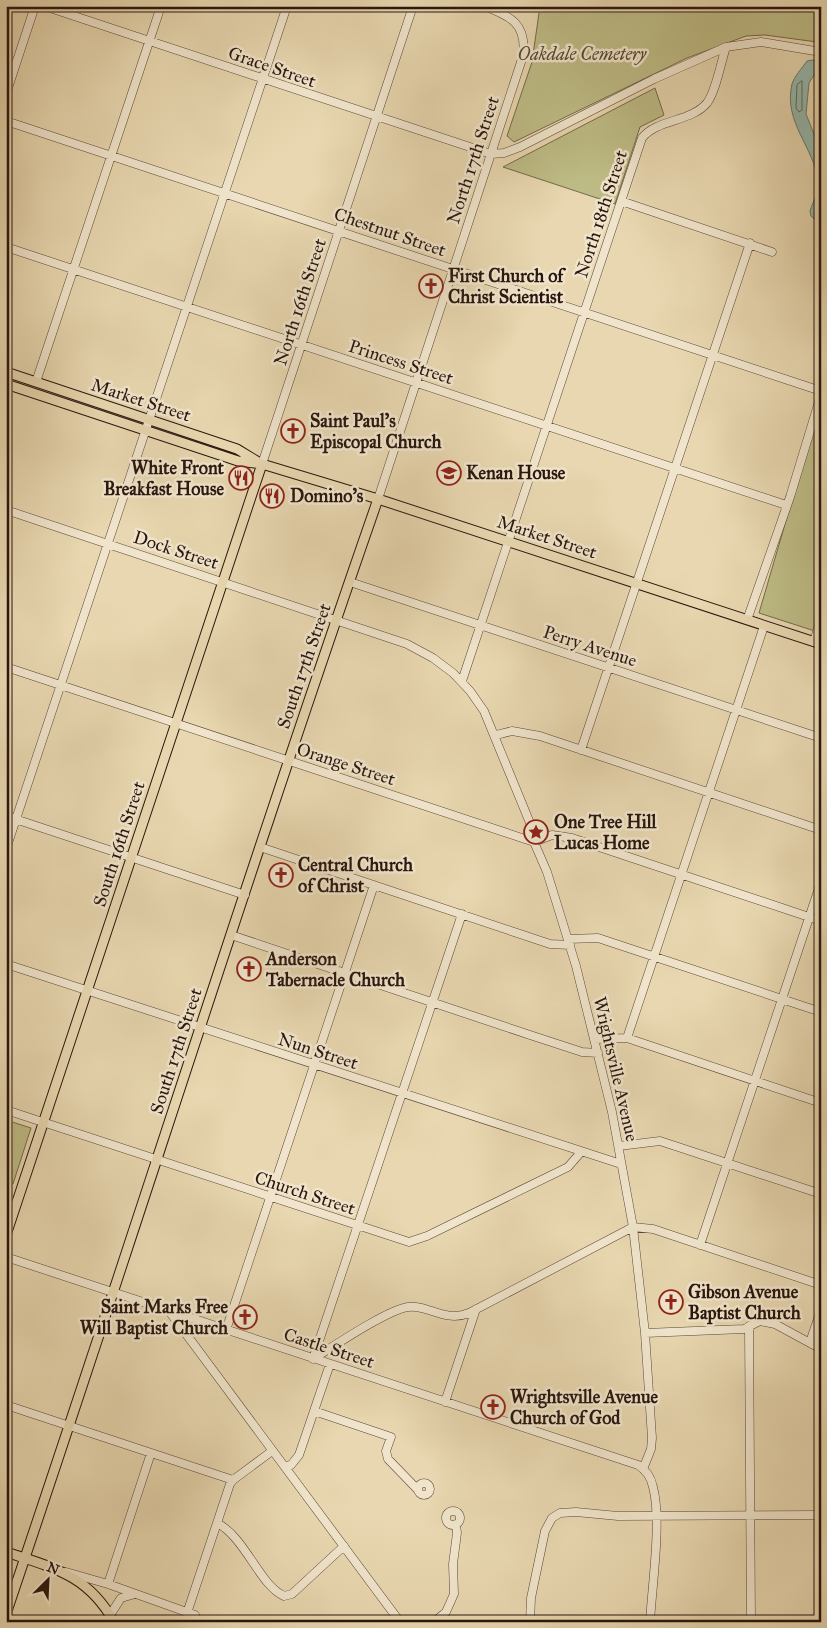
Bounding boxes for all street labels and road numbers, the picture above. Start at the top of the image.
street label: Grace Street [225,42,319,92]
street label: North 17th Street [442,93,504,227]
street label: North 18th Street [570,147,632,281]
street label: Chestnut Street [331,203,449,262]
street label: North 16th Street [269,235,331,368]
street label: Princess Street [346,335,457,389]
street label: Market Street [88,374,194,427]
street label: Market Street [494,511,600,564]
street label: Dock Street [131,526,222,574]
street label: South 17th Street [272,600,336,732]
street label: Perry Avenue [540,621,640,671]
street label: Orange Street [294,738,399,791]
street label: South 16th Street [88,778,150,910]
street label: South 17th Street [145,985,207,1117]
street label: Wrightsville Avenue [588,994,643,1144]
street label: Nun Street [275,1028,361,1074]
street label: Church Street [252,1166,359,1220]
street label: Castle Street [281,1323,378,1373]

